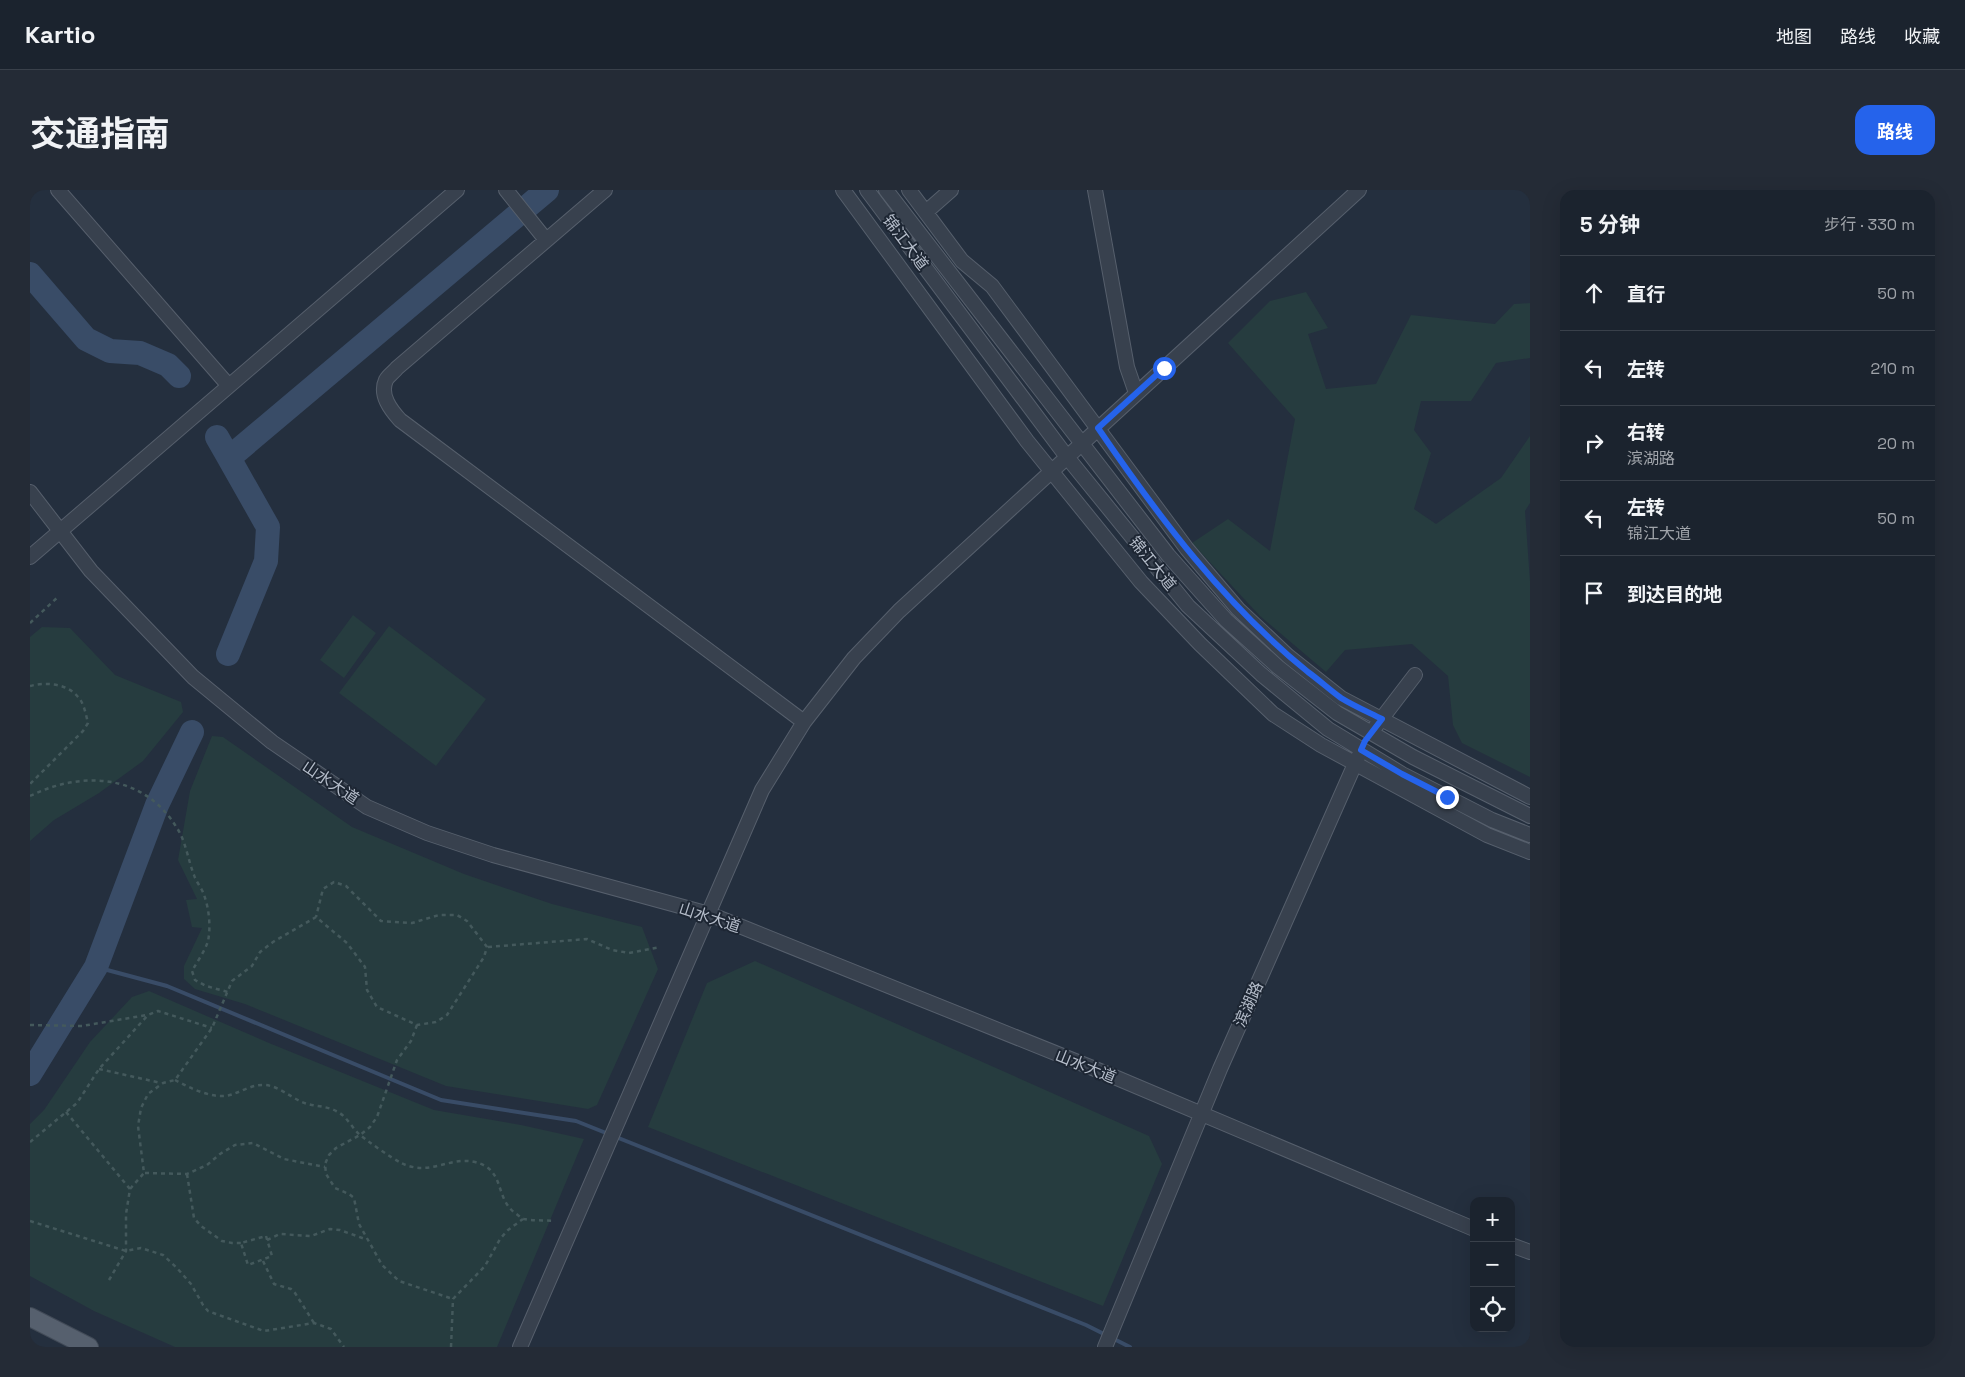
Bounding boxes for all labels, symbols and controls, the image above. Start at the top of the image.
text: Kartio [25,19,95,50]
text: 地图 [1776,25,1812,48]
text: 路线 [1840,25,1876,48]
text: 收藏 [1904,25,1940,48]
button: 路线 [1855,105,1935,155]
text: 交通指南 [30,112,170,156]
street label: 锦江大道 [878,210,933,274]
text: 5 分钟 [1580,211,1640,238]
text: 步行 · 330 m [1824,214,1915,235]
icon: ahead [1580,279,1608,307]
text: 直行 [1627,282,1665,307]
text: 50 m [1877,283,1915,304]
icon: left [1580,354,1608,382]
route start [1153,357,1176,380]
text: 左转 [1627,357,1665,382]
text: 210 m [1871,358,1915,379]
text: 右转 [1627,420,1665,445]
icon: right [1580,429,1608,457]
text: 20 m [1877,433,1915,454]
text: 滨湖路 [1627,448,1675,469]
text: 左转 [1627,495,1665,520]
icon: left [1580,504,1608,532]
text: 50 m [1877,508,1915,529]
text: 锦江大道 [1627,523,1691,544]
street label: 锦江大道 [1124,532,1181,595]
icon: arrive [1580,579,1608,607]
text: 到达目的地 [1627,582,1722,607]
street label: 山水大道 [298,756,363,809]
route end [1436,786,1459,809]
street label: 山水大道 [676,898,744,937]
street label: 滨湖路 [1229,978,1268,1030]
street label: 山水大道 [1052,1045,1119,1088]
map controls [1470,1197,1515,1332]
button: + [1470,1197,1515,1242]
button: − [1470,1242,1515,1287]
button: locate [1470,1287,1515,1332]

